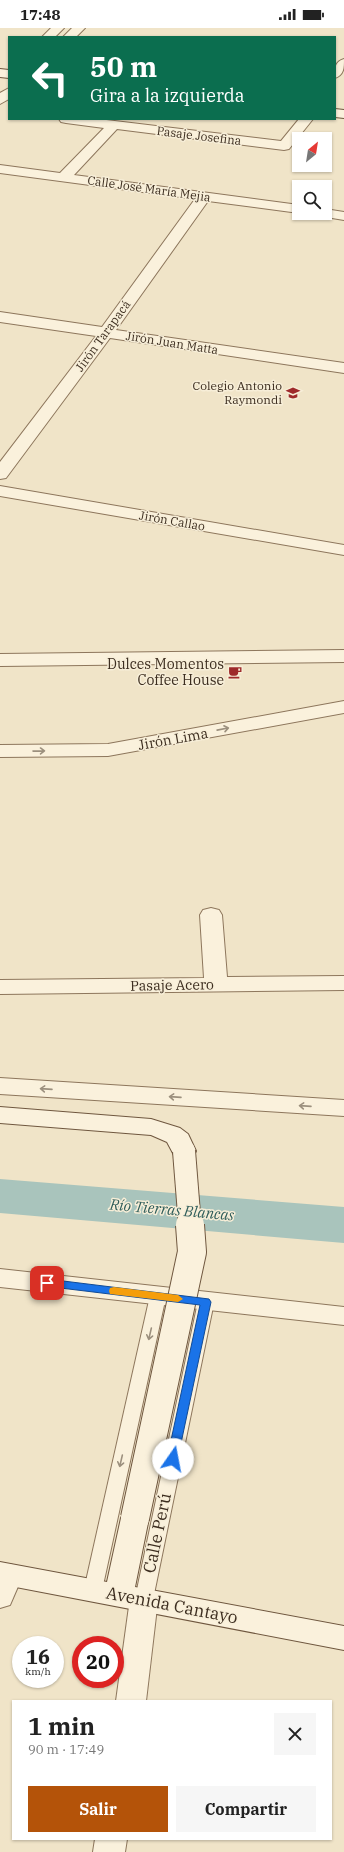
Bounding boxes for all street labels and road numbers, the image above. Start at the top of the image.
street label: Pasaje Josefina [156,123,243,148]
street label: Calle José María Mejia [87,172,212,205]
street label: Jirón Tarapacá [72,297,134,374]
street label: Jirón Juan Matta [125,328,220,357]
street label: Jirón Callao [138,507,206,534]
street label: Jirón Lima [137,724,210,754]
street label: Pasaje Acero [130,975,214,995]
street label: Calle Perú [138,1491,176,1575]
street label: Avenida Cantayo [104,1581,240,1629]

